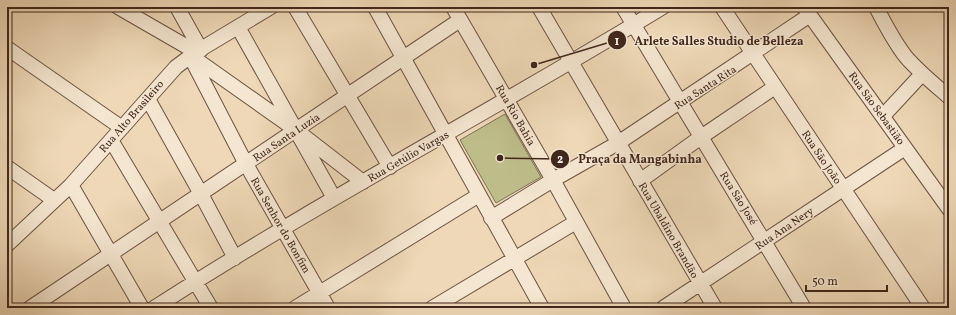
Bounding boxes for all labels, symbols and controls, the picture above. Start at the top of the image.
callout: Arlete Salles Studio de Belleza [607,28,812,52]
text: 1 [615,34,620,50]
text: Arlete Salles Studio de Belleza [635,34,804,50]
street label: Rua Santa Rita [672,62,740,114]
street label: Rua São Sebastião [844,69,908,149]
street label: Rua Alto Brasileiro [96,77,168,156]
street label: Rua Rio Bahia [491,83,538,149]
street label: Rua Santa Luzia [250,110,324,166]
street label: Rua Getúlio Vargas [365,128,452,187]
street label: Rua São João [797,128,844,188]
callout: Praça da Mangabinha [550,147,709,171]
text: 2 [557,152,563,168]
text: Praça da Mangabinha [578,152,702,168]
street label: Rua São José [715,169,760,228]
street label: Rua Senhor do Bonfim [246,175,313,277]
street label: Rua Ubaldino Brandão [634,180,701,282]
street label: Rua Ana Nery [753,204,817,254]
scale bar [806,267,887,293]
text: 50 m [812,274,838,290]

